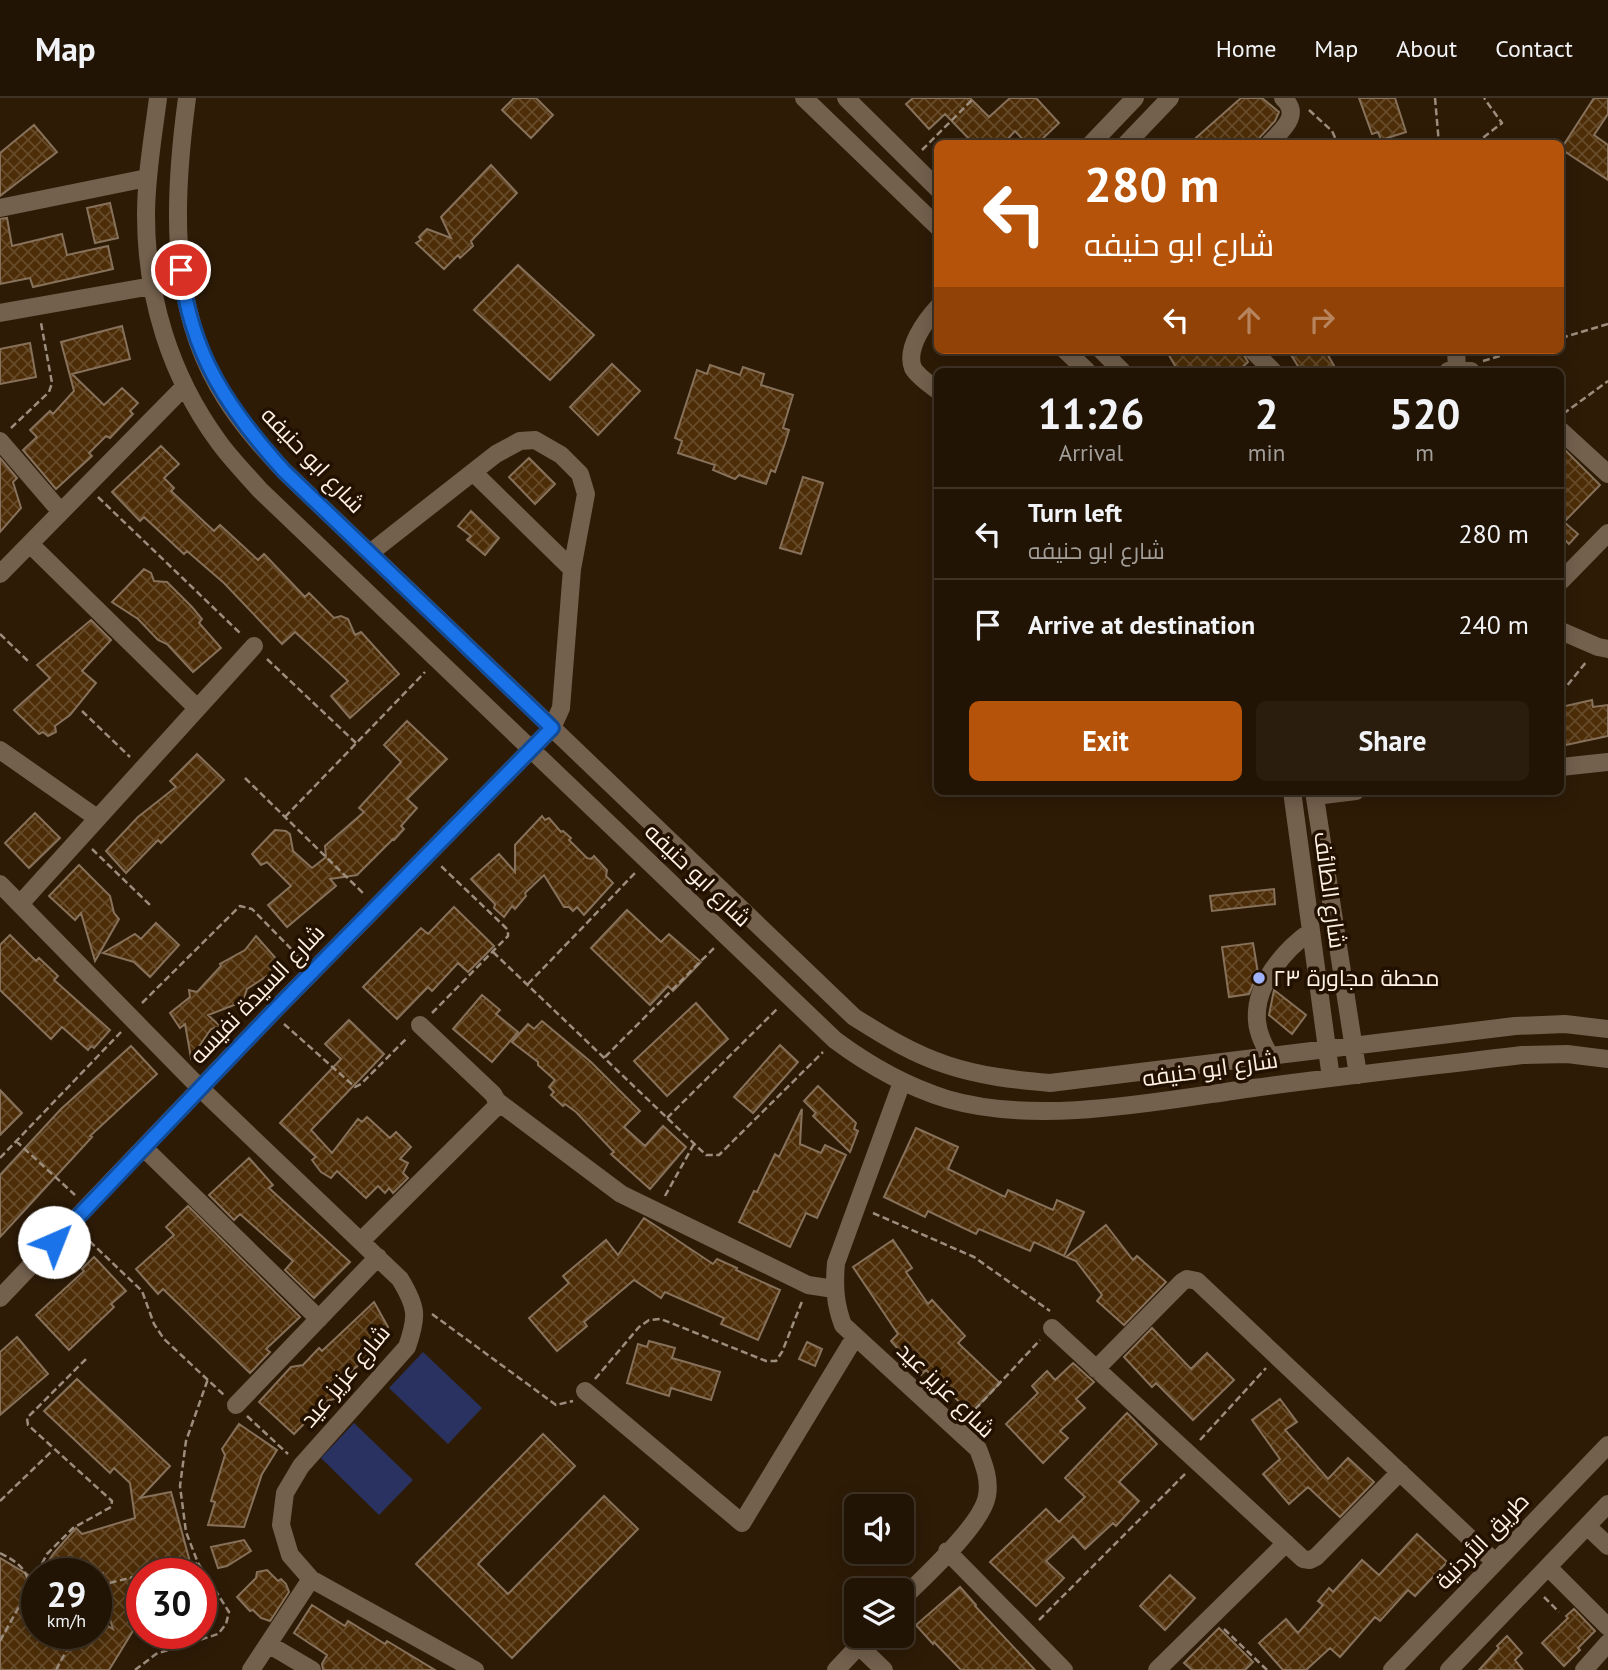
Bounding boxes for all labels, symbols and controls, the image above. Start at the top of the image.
text: Map [35,27,96,70]
text: Home [1216,33,1276,64]
text: Map [1314,33,1358,64]
text: About [1396,33,1457,64]
text: Contact [1495,33,1573,64]
text: 280 m [1084,152,1219,216]
icon: left [969,168,1060,259]
text: شارع ابو حنيفه [1084,223,1274,265]
pin [151,240,211,300]
icon: arrive [162,251,200,289]
icon: left [1157,301,1195,339]
icon: ahead [1230,301,1268,339]
icon: right [1303,301,1341,339]
text: 11:26 [1038,386,1144,441]
text: 2 [1255,386,1278,441]
text: 520 [1389,386,1460,441]
street label: شارع ابو حنيفه [254,400,371,520]
text: Arrival [1059,438,1123,467]
text: min [1248,438,1285,467]
text: m [1415,438,1434,467]
text: Turn left [1028,496,1122,529]
icon: left [969,515,1007,553]
text: 280 m [1458,517,1529,550]
text: شارع ابو حنيفه [1028,536,1165,565]
icon: arrive [969,606,1007,644]
text: Arrive at destination [1028,608,1255,641]
text: 240 m [1458,608,1529,641]
button: Exit [969,701,1242,781]
button: Share [1256,701,1529,781]
street label: شارع ابو حنيفه [638,817,758,934]
street label: شارع الطائف [1306,830,1353,950]
street label: شارع السيدة نفيسه [183,918,332,1071]
place label: محطة مجاورة ٢٣ [1273,963,1440,992]
marker: محطة مجاورة ٢٣ [1251,970,1267,986]
street label: شارع ابو حنيفه [1140,1045,1280,1094]
position arrow [17,1205,91,1279]
street label: شارع عزيز عيد [293,1319,397,1434]
street label: شارع عزيز عيد [890,1336,1001,1445]
street label: طريق الأردنية [1428,1486,1535,1595]
map controls [844,1494,914,1648]
button: sound [844,1494,914,1564]
speed limit sign: 30 [126,1558,217,1649]
text: 29 [47,1571,86,1617]
button: layers [844,1578,914,1648]
text: km/h [47,1609,86,1632]

